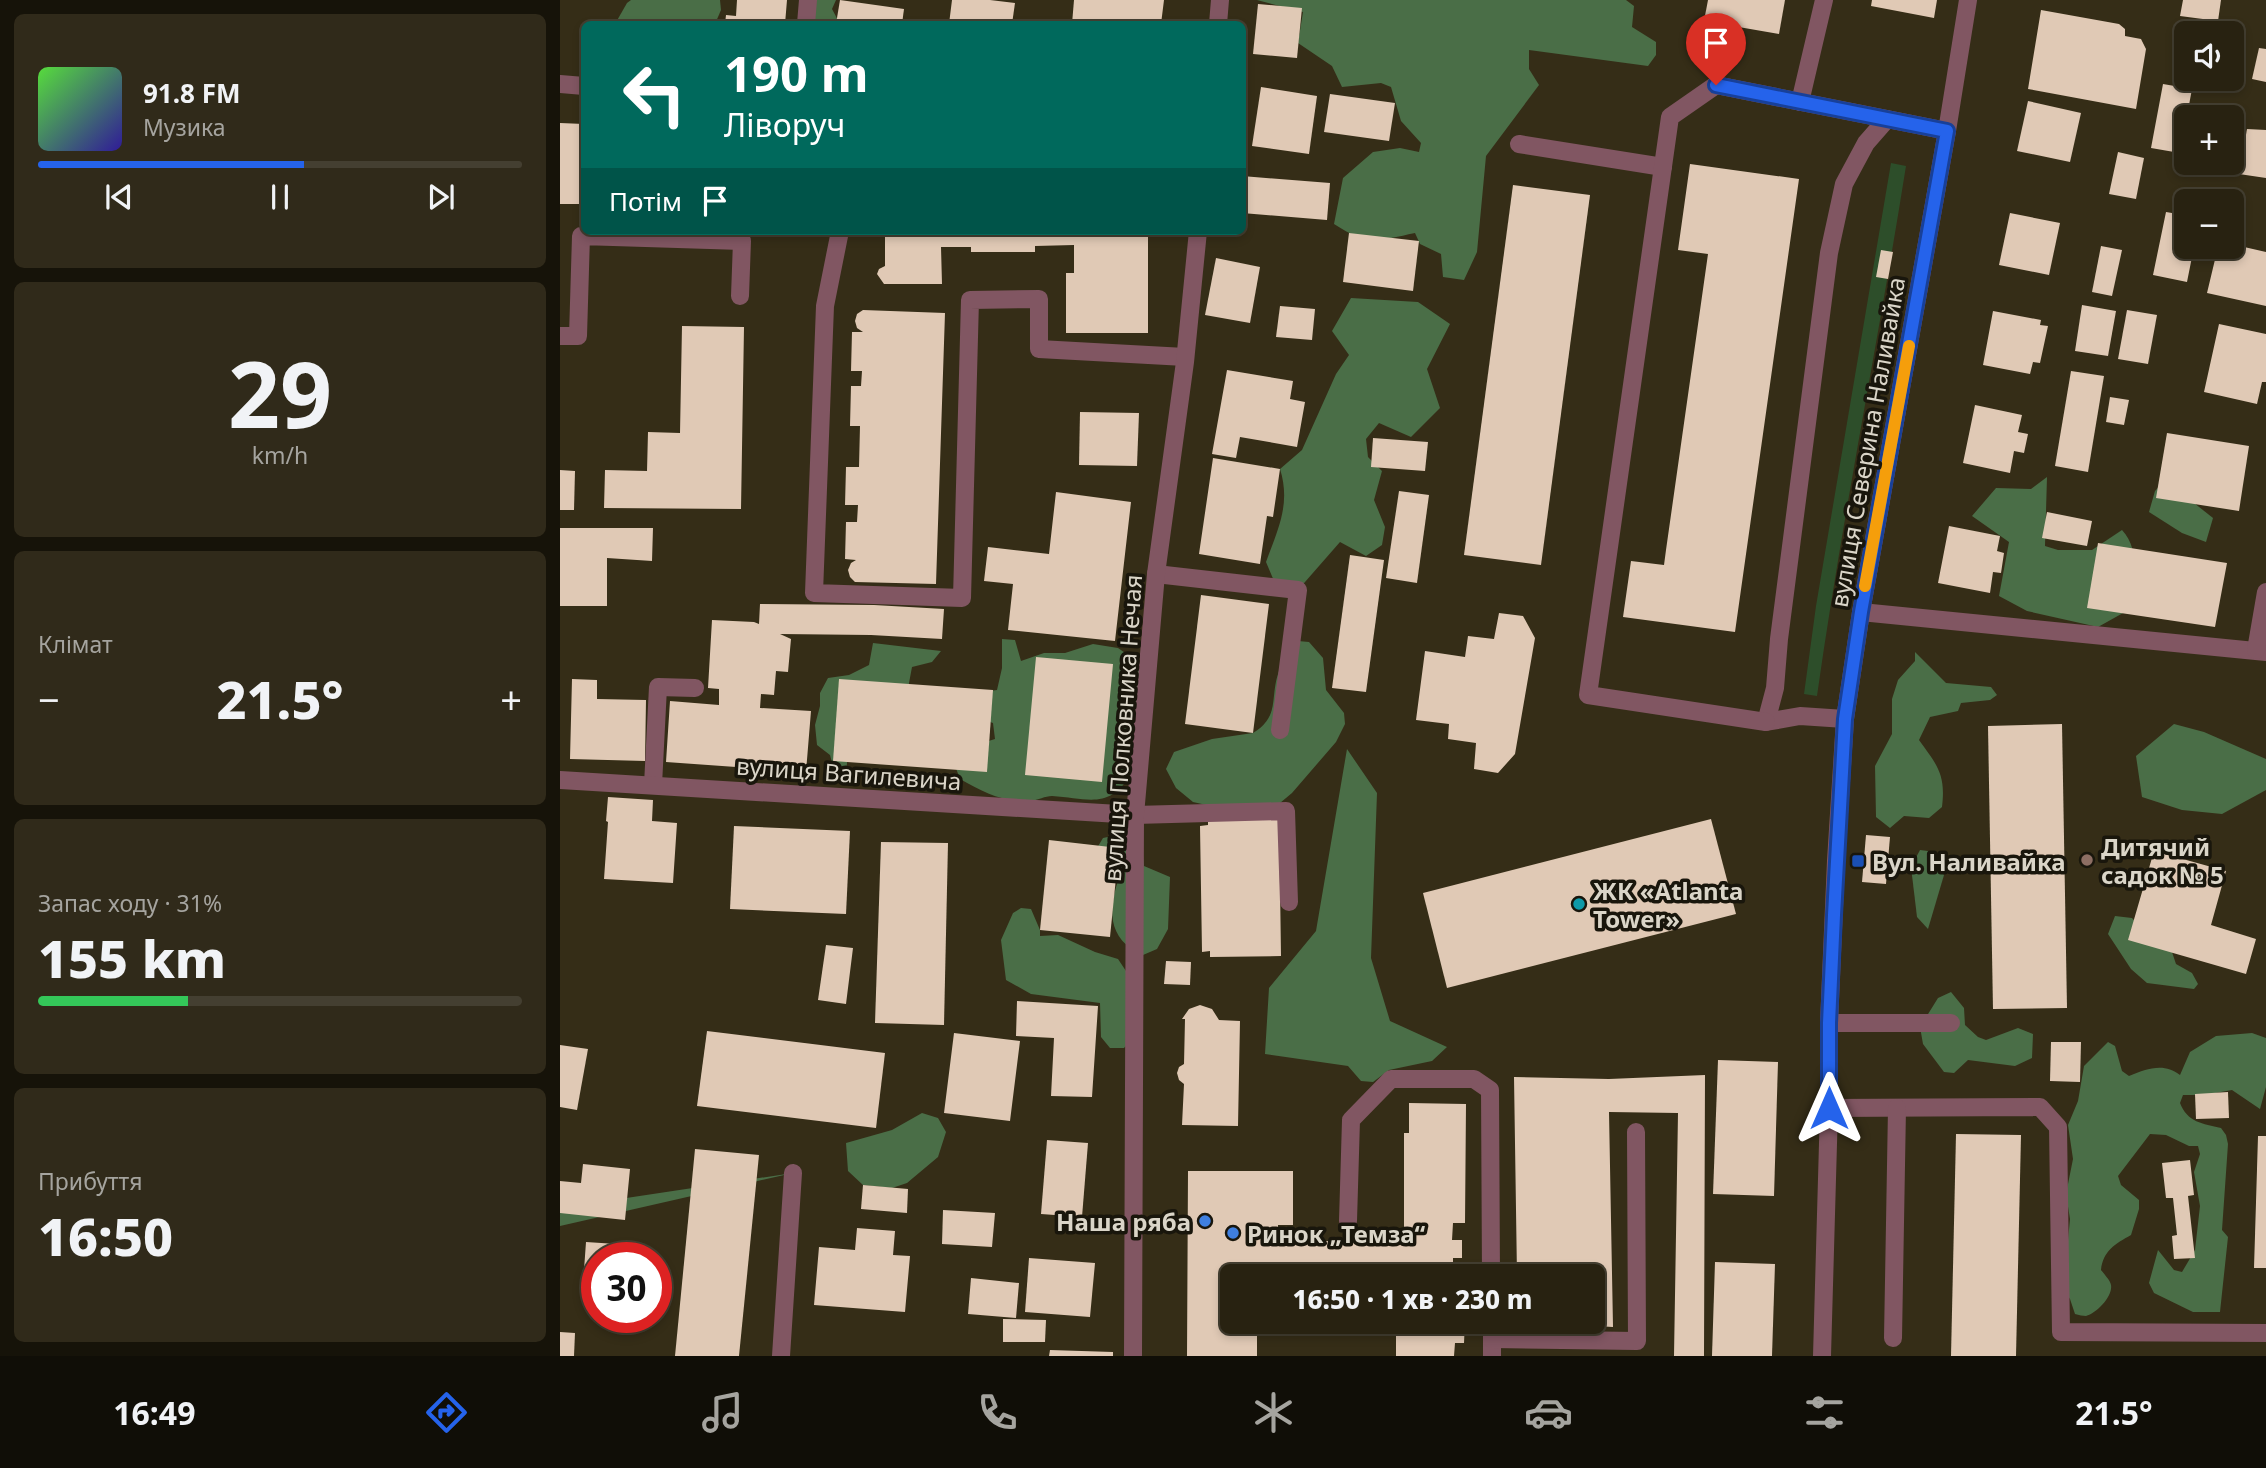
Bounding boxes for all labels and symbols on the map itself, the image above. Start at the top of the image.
pin [1686,13,1746,85]
street label: вулиця Северина Наливайка [1822,274,1912,610]
street label: вулиця Полковника Нечая [1095,573,1149,883]
street label: вулиця Вагилевича [735,749,963,797]
place label: Дитячий садок № 5 [2101,830,2224,891]
place label: Вул. Наливайка [1872,845,2066,878]
marker: Дитячий садок № 5 [2079,852,2095,868]
marker: Вул. Наливайка [1850,853,1866,869]
place label: ЖК «Atlanta Tower» [1593,874,1743,935]
marker: ЖК «Atlanta Tower» [1571,896,1587,912]
position arrow [1792,1071,1866,1145]
place label: Наша ряба [1056,1205,1191,1238]
marker: Наша ряба [1197,1213,1213,1229]
place label: Ринок „Темза“ [1247,1217,1426,1250]
marker: Ринок „Темза“ [1225,1225,1241,1241]
speed limit sign: 30 [581,1242,672,1333]

